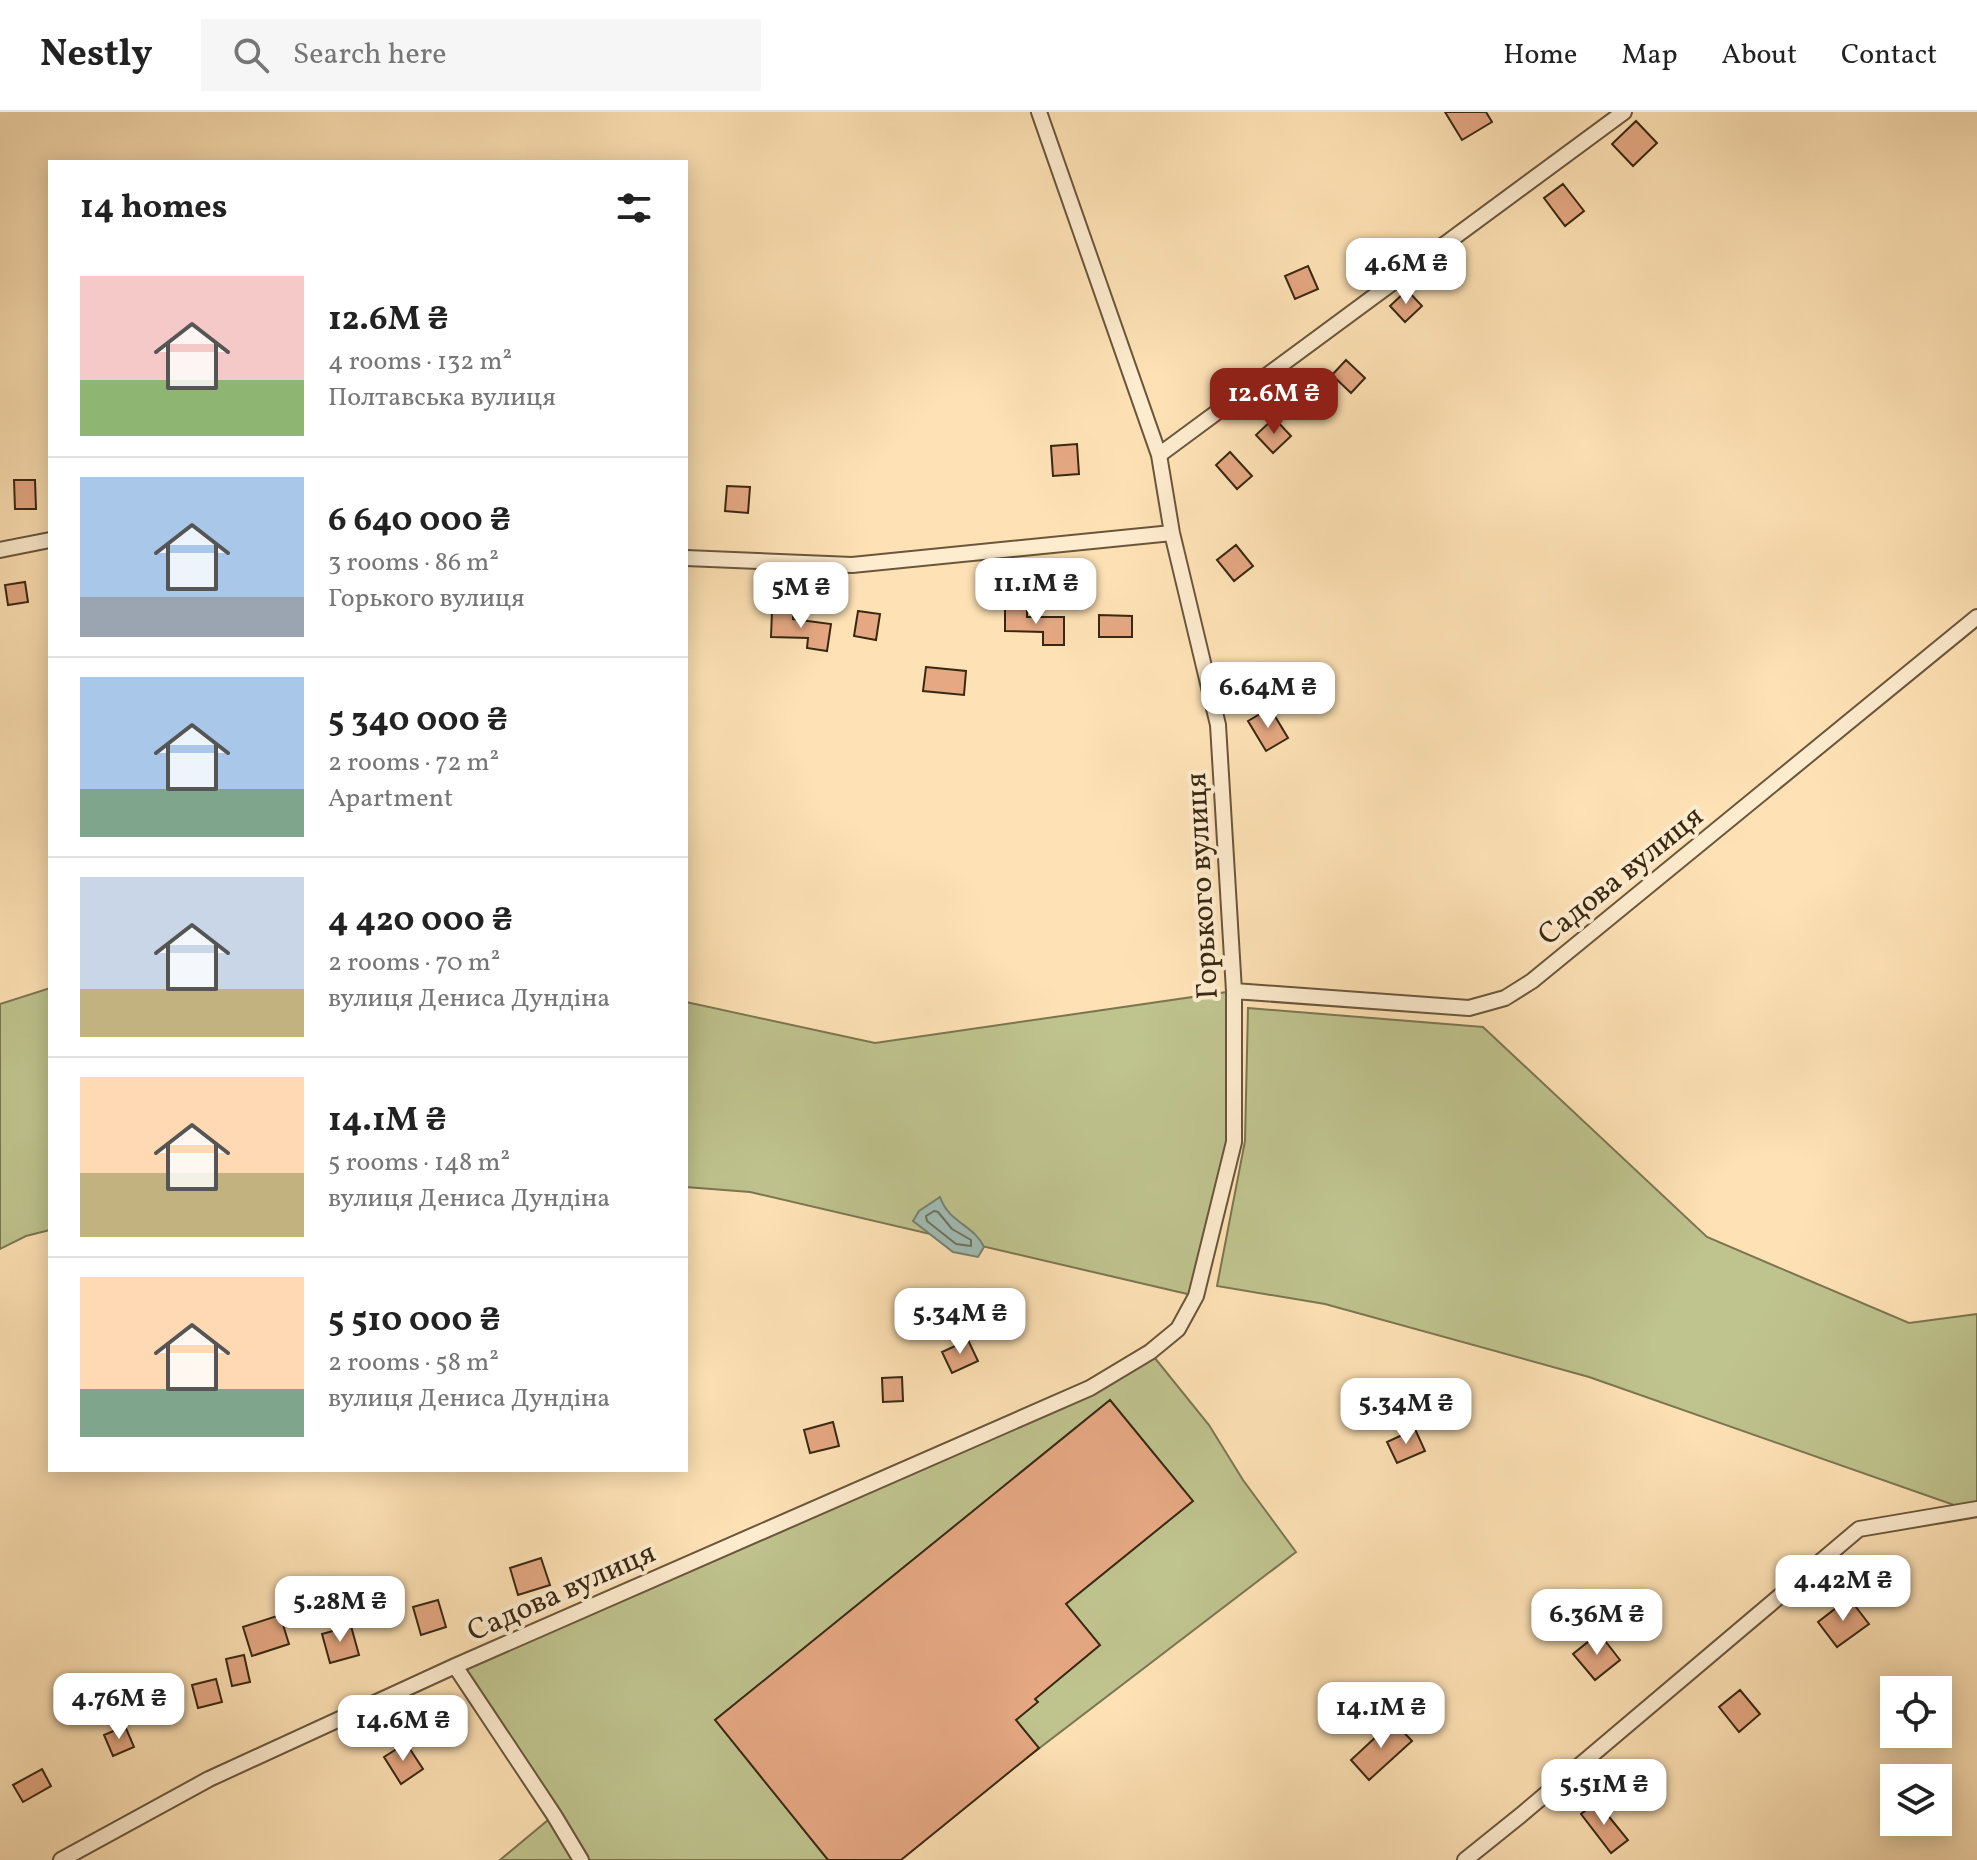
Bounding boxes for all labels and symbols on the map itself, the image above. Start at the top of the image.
pin: 4.6M ₴ [1341,238,1471,306]
pin: 12.6M ₴ [1200,368,1348,436]
pin: 11.1M ₴ [962,558,1110,626]
pin: 5M ₴ [754,562,848,630]
pin: 6.64M ₴ [1194,662,1342,730]
street label: Горького вулиця [1176,771,1230,1000]
street label: Садова вулиця [1530,797,1713,956]
pin: 5.34M ₴ [886,1288,1034,1356]
pin: 5.34M ₴ [1332,1378,1480,1446]
street label: Садова вулиця [461,1533,663,1653]
pin: 4.42M ₴ [1769,1555,1917,1623]
pin: 5.28M ₴ [266,1576,414,1644]
pin: 6.36M ₴ [1523,1589,1671,1657]
pin: 4.76M ₴ [45,1673,193,1741]
pin: 14.1M ₴ [1307,1682,1455,1750]
pin: 14.6M ₴ [329,1695,477,1763]
pin: 5.51M ₴ [1530,1759,1678,1827]

